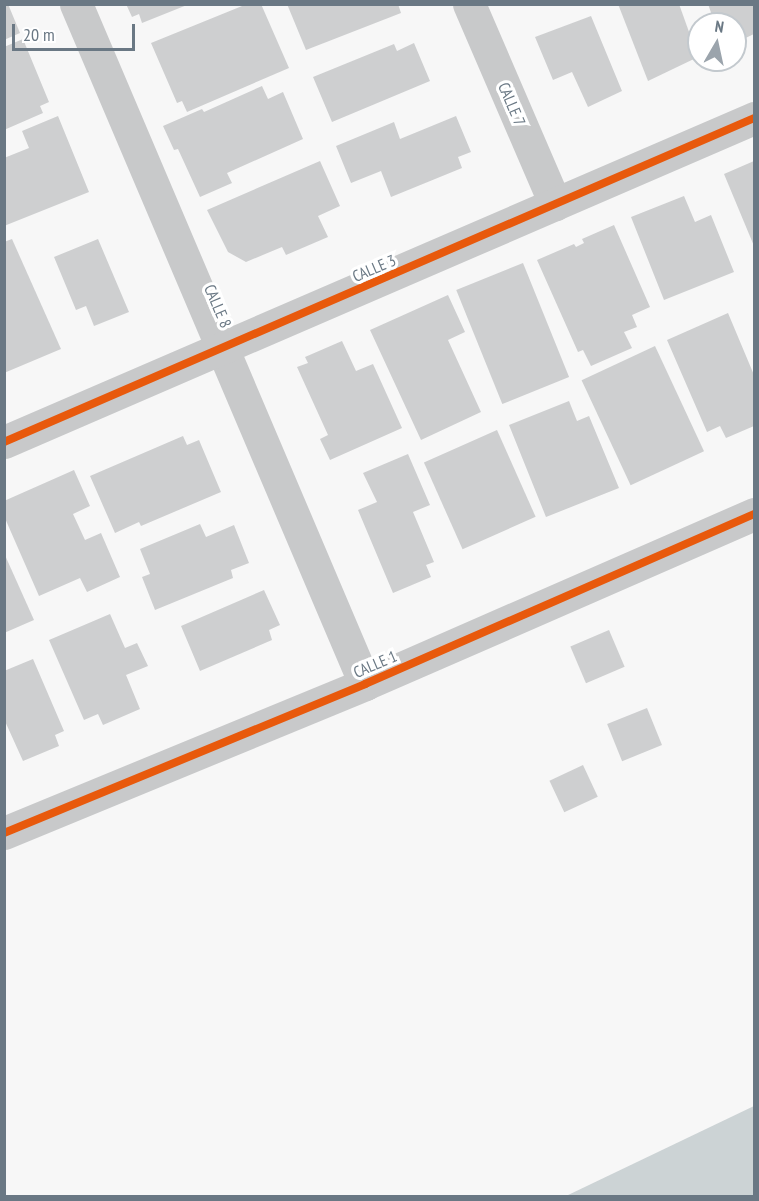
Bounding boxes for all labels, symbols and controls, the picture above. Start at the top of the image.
scale bar [15,12,138,50]
north arrow [687,12,747,72]
text: N [714,16,725,37]
text: 20 m [23,23,55,46]
street label: CALLE 7 [494,79,530,129]
street label: CALLE 3 [349,250,399,286]
street label: CALLE 8 [200,281,236,331]
street label: CALLE 1 [350,646,400,682]

